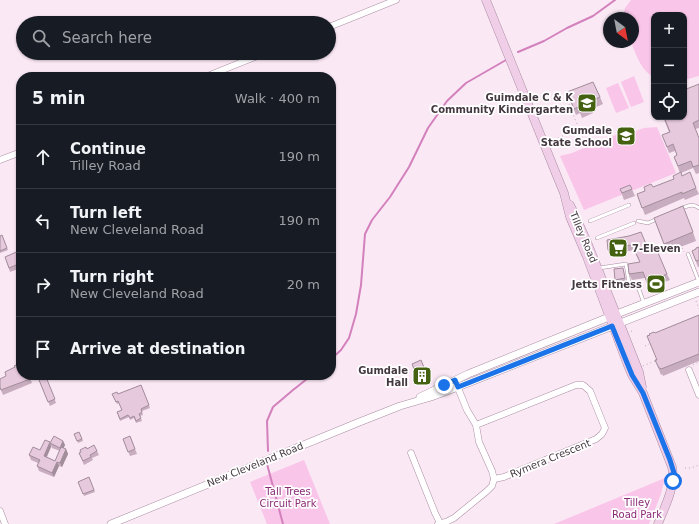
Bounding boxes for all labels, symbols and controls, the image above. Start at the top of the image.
north arrow [603,12,639,48]
map controls [651,12,687,120]
button: + [651,12,687,48]
search box [16,16,336,60]
icon: search [30,27,52,49]
text: Search here [62,29,152,47]
button: − [651,48,687,84]
button: locate [651,84,687,120]
text: 5 min [32,88,85,108]
text: Walk · 400 m [235,91,320,106]
place label: Guimdale C & K Community Kindergarten [431,92,574,115]
school or university icon: Guimdale C & K Community Kindergarten [576,92,598,114]
place label: Gumdale State School [541,125,612,148]
school or university icon: Gumdale State School [615,125,637,147]
text: Continue [70,140,146,158]
icon: ahead [32,146,54,168]
text: 190 m [278,149,320,164]
text: Tilley Road [70,158,141,173]
text: Turn left [70,204,142,222]
street label: Tilley Road [567,209,599,264]
icon: left [32,210,54,232]
text: 190 m [278,213,320,228]
text: New Cleveland Road [70,222,204,237]
supermarket icon: 7-Eleven [607,237,629,259]
place label: 7-Eleven [632,243,681,254]
text: Turn right [70,268,154,286]
sports icon: Jetts Fitness [645,273,667,295]
icon: right [32,274,54,296]
text: 20 m [287,277,320,292]
place label: Jetts Fitness [571,279,642,290]
text: New Cleveland Road [70,286,204,301]
icon: arrive [32,338,54,360]
text: Arrive at destination [70,340,245,358]
place label: Gumdale Hall [358,365,408,388]
building icon: Gumdale Hall [411,365,433,387]
route end [435,376,453,394]
street label: Rymera Crescent [508,437,592,480]
street label: New Cleveland Road [205,440,305,489]
route start [664,472,682,490]
park label: Tall Trees Circuit Park [260,486,317,509]
park label: Tilley Road Park [612,497,662,520]

